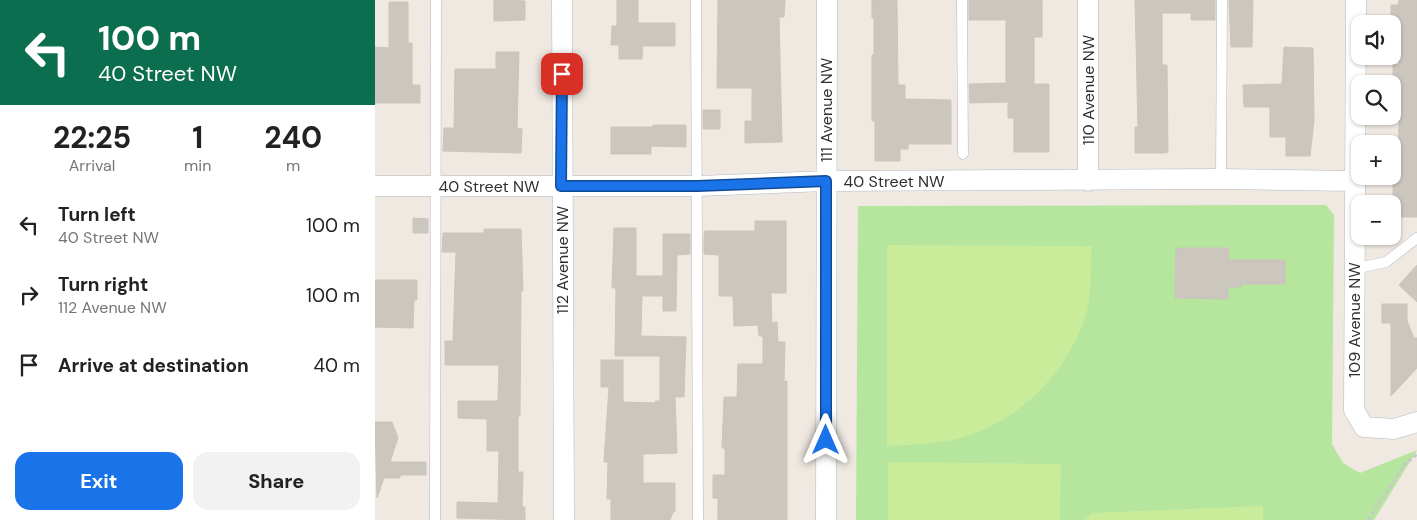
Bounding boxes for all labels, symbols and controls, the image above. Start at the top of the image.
text: 100 m [98,15,201,61]
map controls [1351,15,1401,245]
button: sound [1351,15,1401,65]
icon: left [15,20,80,85]
street label: 110 Avenue NW [1078,34,1099,145]
pin [541,53,583,95]
street label: 111 Avenue NW [816,57,837,162]
text: 40 Street NW [98,59,237,88]
icon: arrive [548,60,576,88]
button: search [1351,75,1401,125]
text: 22:25 [53,118,131,157]
text: 1 [192,118,203,157]
text: 240 [264,118,322,157]
button: + [1351,135,1401,185]
text: Arrival [69,155,115,176]
text: min [184,155,211,176]
text: m [286,155,300,176]
street label: 40 Street NW [843,171,945,192]
street label: 40 Street NW [438,176,540,197]
button: − [1351,195,1401,245]
text: Turn left [58,202,136,227]
street label: 112 Avenue NW [552,205,573,314]
icon: left [15,211,43,239]
text: 100 m [306,213,360,238]
text: 40 Street NW [58,227,159,248]
street label: 109 Avenue NW [1344,262,1365,378]
text: Turn right [58,272,148,297]
icon: right [15,281,43,309]
text: 100 m [306,283,360,308]
text: 112 Avenue NW [58,297,167,318]
icon: arrive [15,351,43,379]
text: Arrive at destination [58,353,249,378]
text: 40 m [313,353,360,378]
position arrow [799,413,851,465]
button: Exit [15,452,183,510]
button: Share [193,452,360,510]

